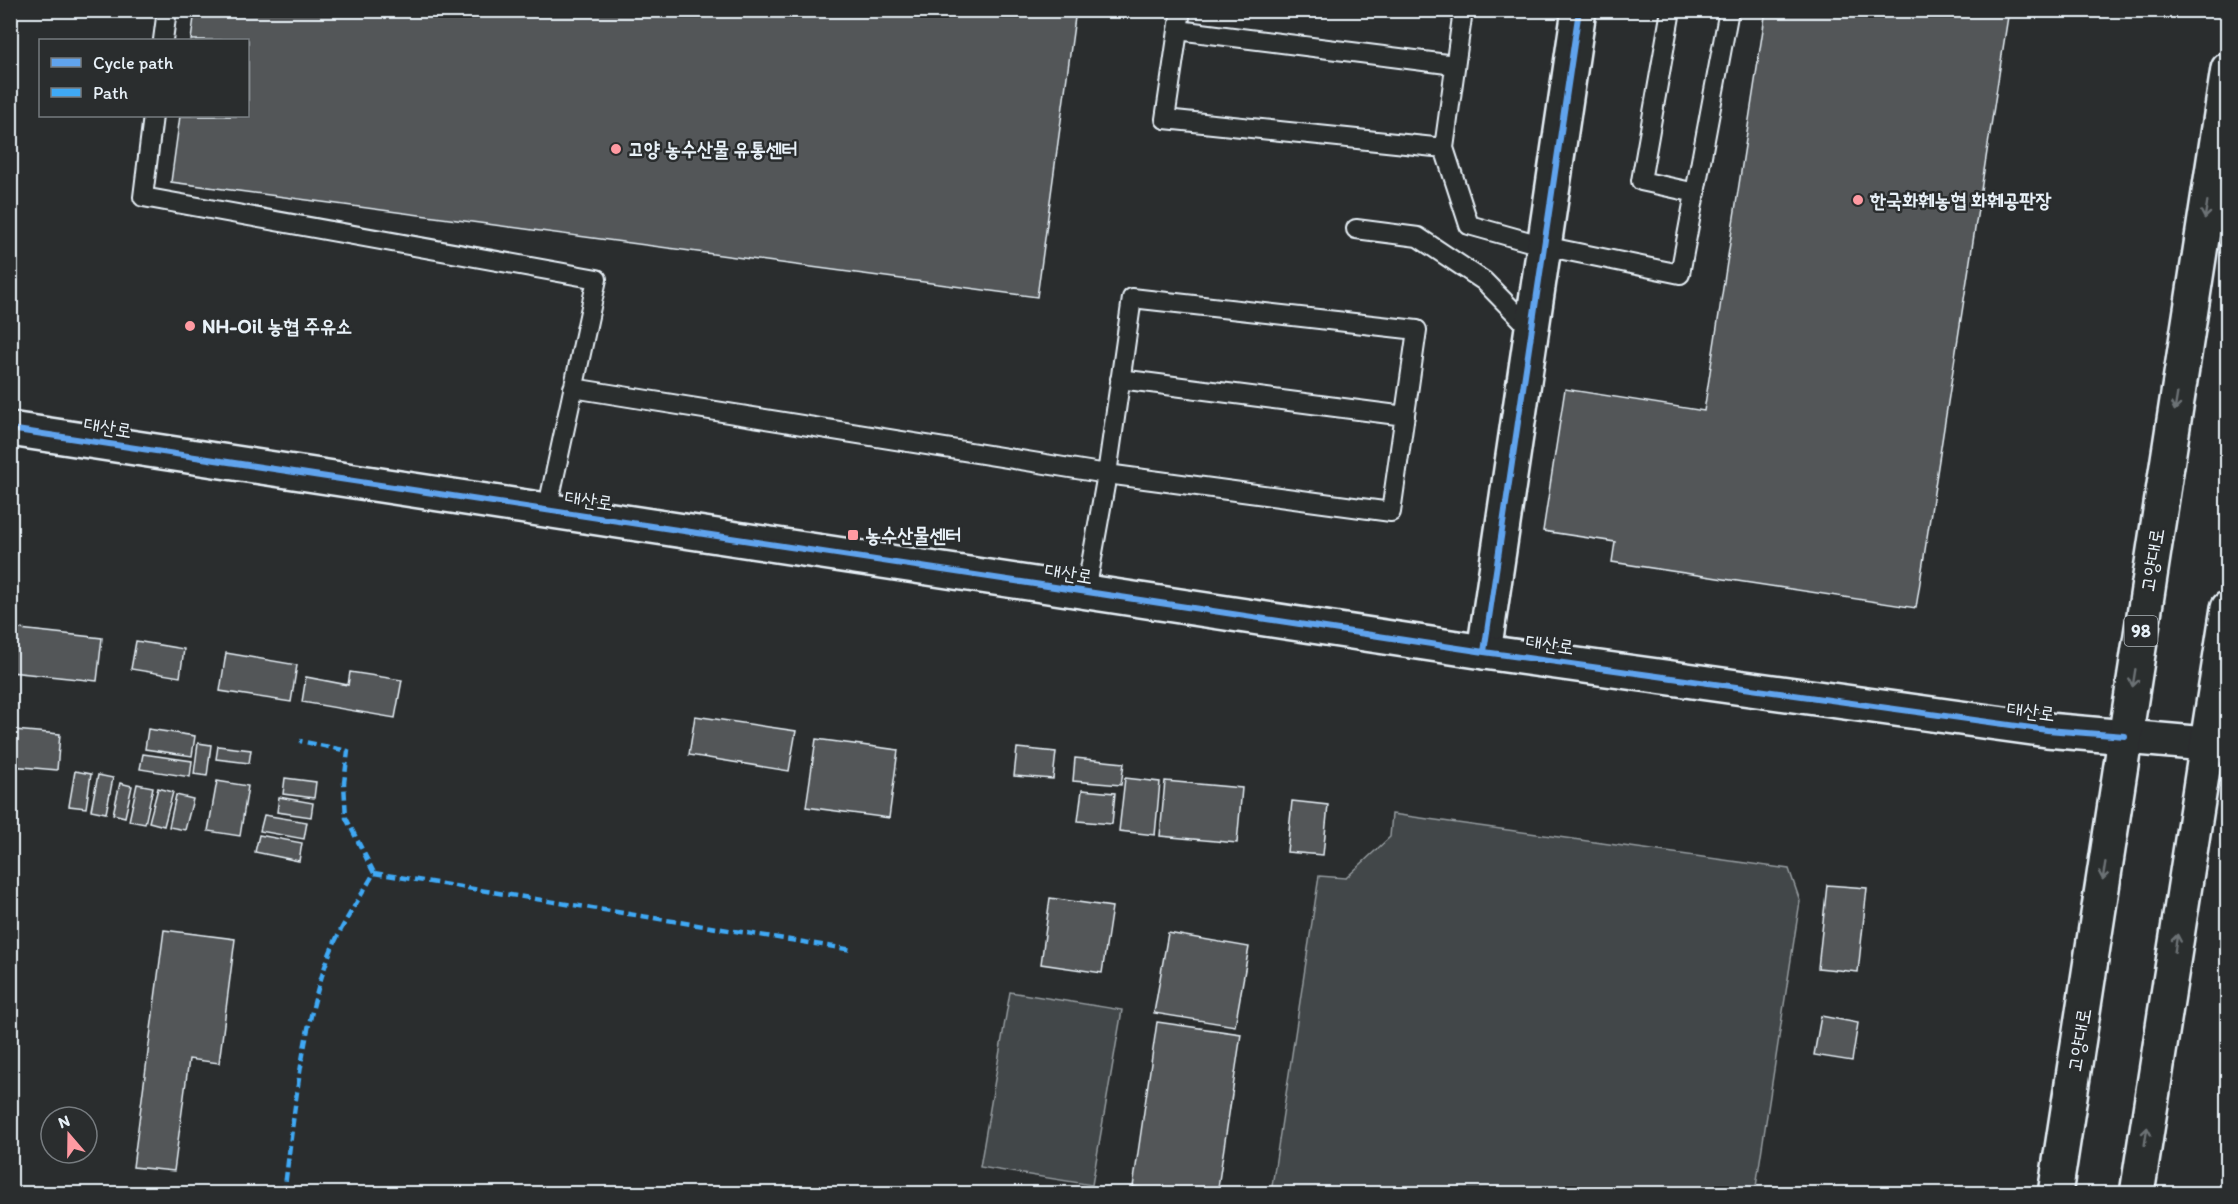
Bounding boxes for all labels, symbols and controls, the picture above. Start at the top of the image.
legend [39,39,249,117]
text: Cycle path [93,52,174,74]
text: Path [93,82,128,104]
place label: 고양 농수산물 유통센터 [628,137,798,161]
marker: 고양 농수산물 유통센터 [609,142,623,156]
place label: 한국화훼농협 화훼공판장 [1869,188,2052,212]
marker: 한국화훼농협 화훼공판장 [1851,193,1865,207]
one-way arrow [2200,199,2211,219]
place label: NH-Oil 농협 주유소 [202,314,352,338]
marker: NH-Oil 농협 주유소 [183,319,197,333]
one-way arrow [2171,392,2182,412]
street label: 대산로 [82,411,134,443]
street label: 대산로 [563,485,615,515]
place label: 농수산물센터 [865,523,962,547]
street label: 고양대로 [2135,526,2169,594]
marker: 농수산물센터 [846,528,860,542]
street label: 대산로 [1043,557,1095,589]
road number: 98 [2124,616,2158,646]
street label: 대산로 [1524,629,1576,659]
one-way arrow [2128,668,2139,687]
street label: 대산로 [2006,696,2056,726]
one-way arrow [2099,860,2110,880]
one-way arrow [2170,934,2181,953]
street label: 고양대로 [2062,1006,2096,1074]
north arrow [39,1105,99,1165]
text: N [56,1111,72,1132]
one-way arrow [2140,1126,2151,1146]

